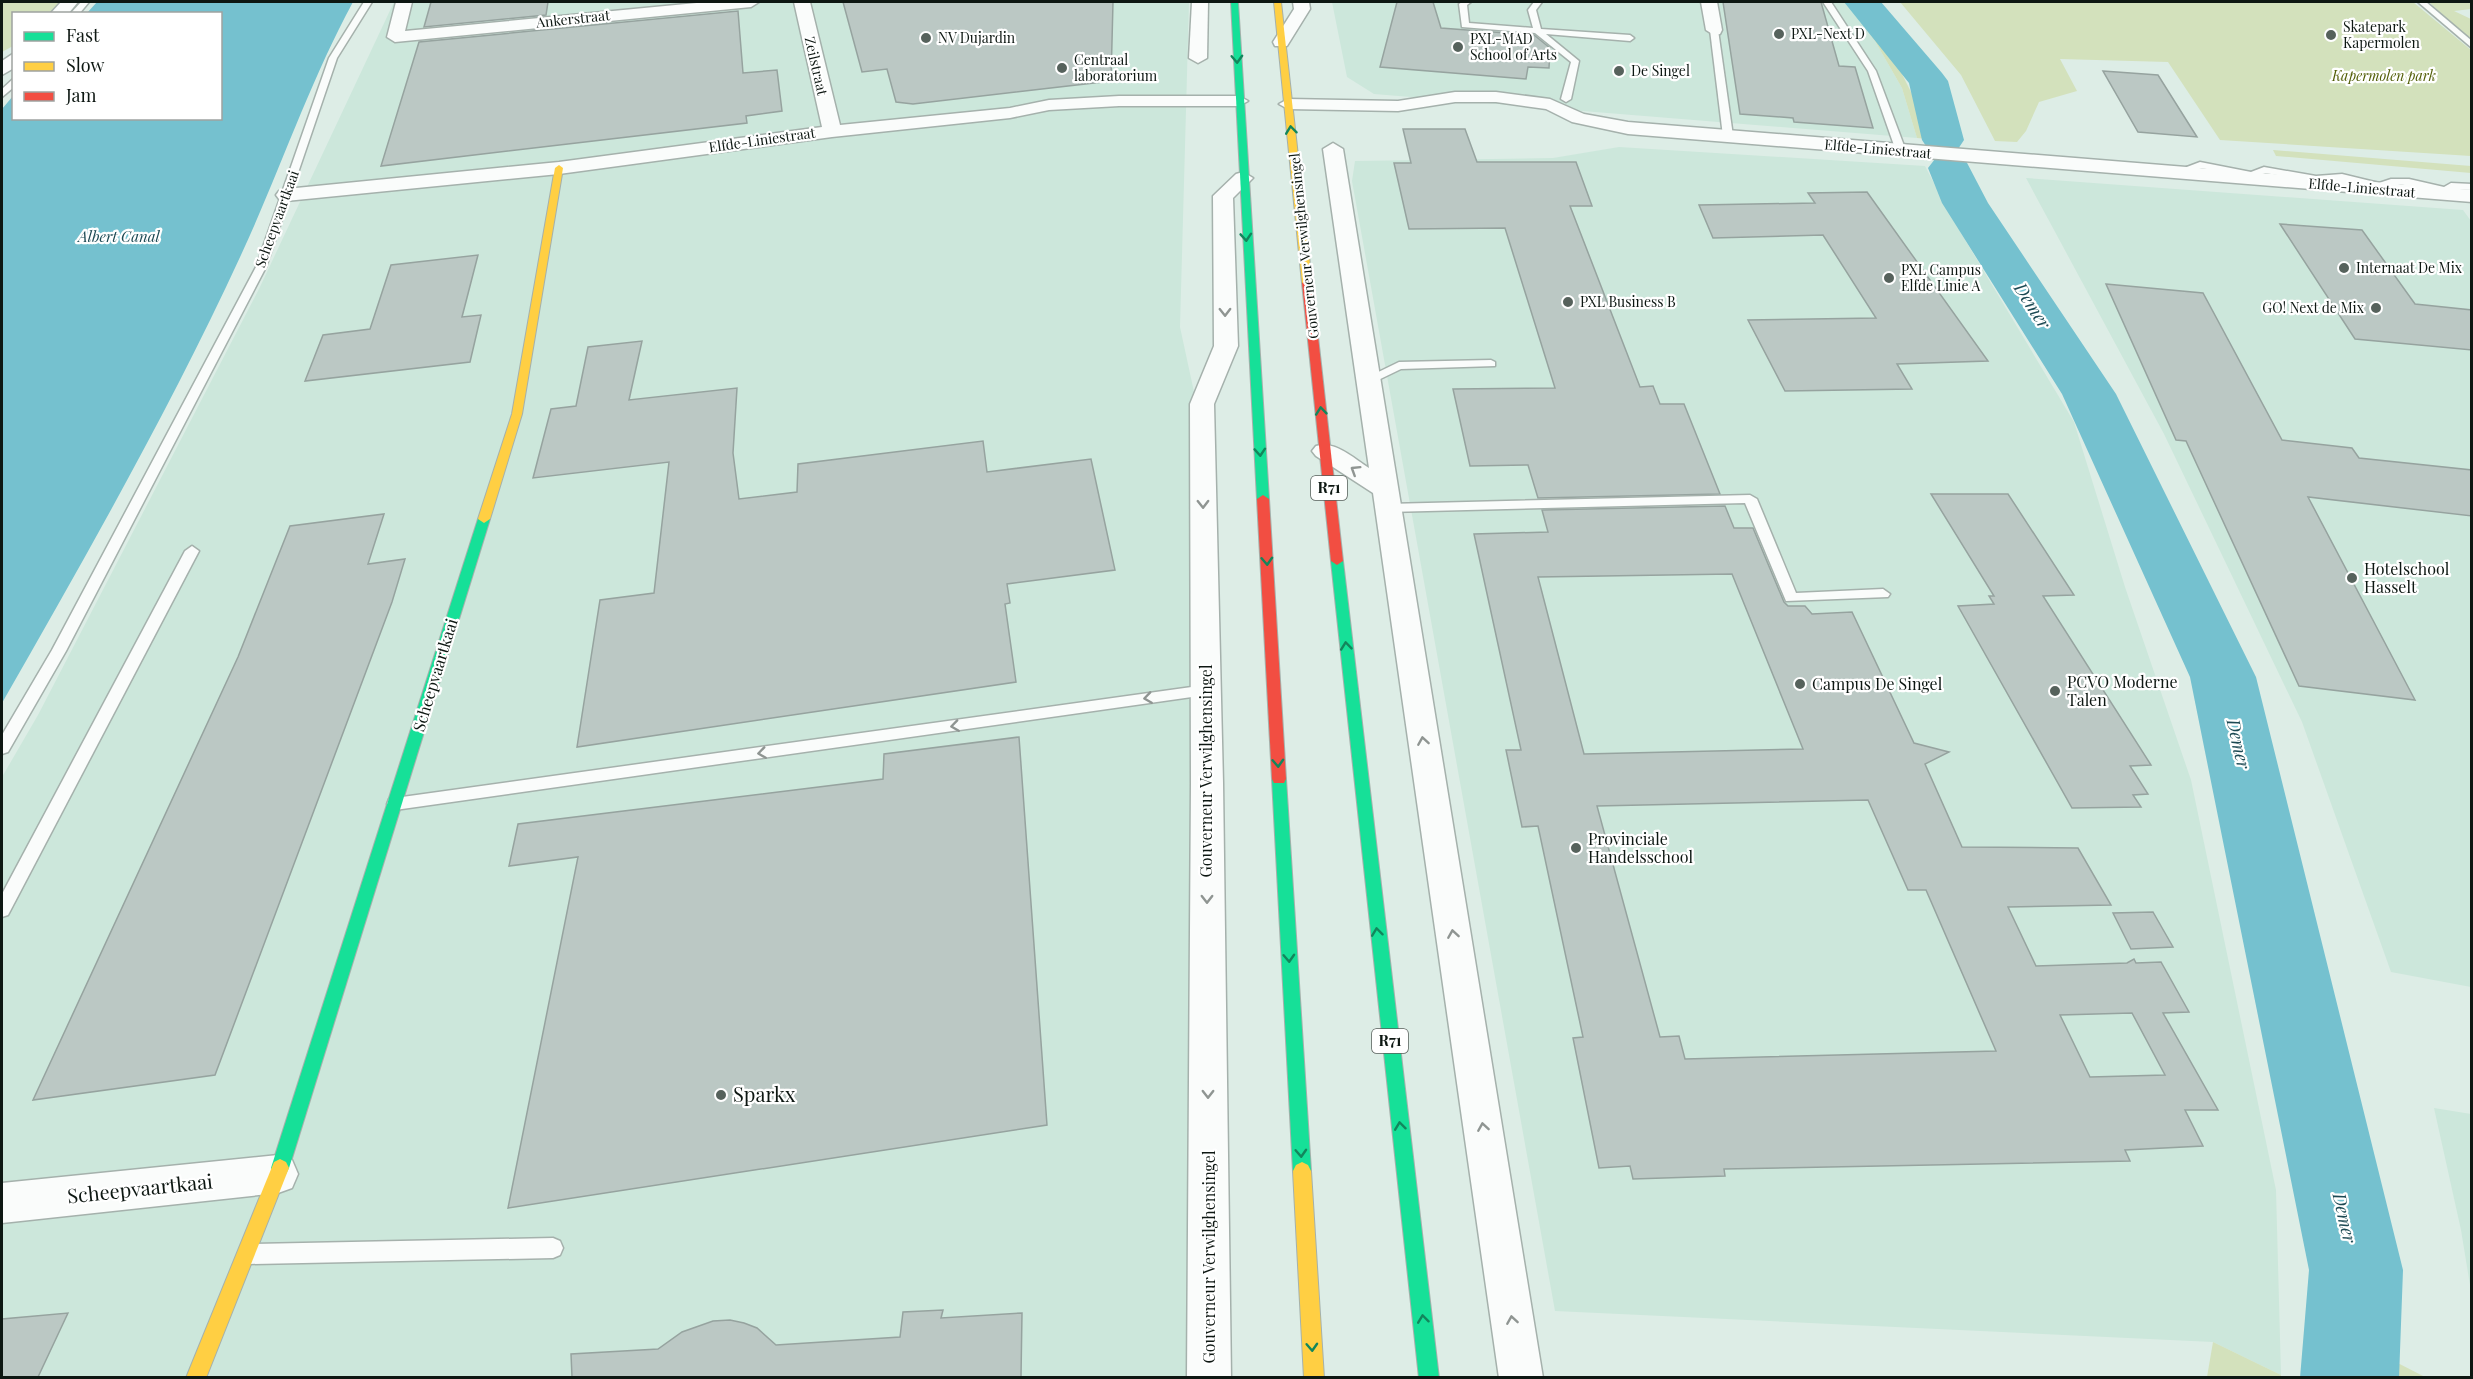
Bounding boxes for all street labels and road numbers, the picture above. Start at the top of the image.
street label: Ankerstraat [534,5,612,32]
street label: Zeilstraat [801,35,833,98]
street label: Elfde-Liniestraat [707,122,817,156]
street label: Elfde-Liniestraat [1824,134,1933,163]
street label: Gouverneur Verwilghensingel [1284,152,1323,340]
street label: Scheepvaartkaai [250,168,303,270]
street label: Elfde-Liniestraat [2308,173,2417,202]
road number: R71 [1311,476,1347,500]
street label: Scheepvaartkaai [407,616,462,734]
street label: Gouverneur Verwilghensingel [1195,664,1216,878]
road number: R71 [1372,1029,1408,1053]
street label: Gouverneur Verwilghensingel [1198,1150,1219,1364]
street label: Scheepvaartkaai [66,1166,214,1209]

